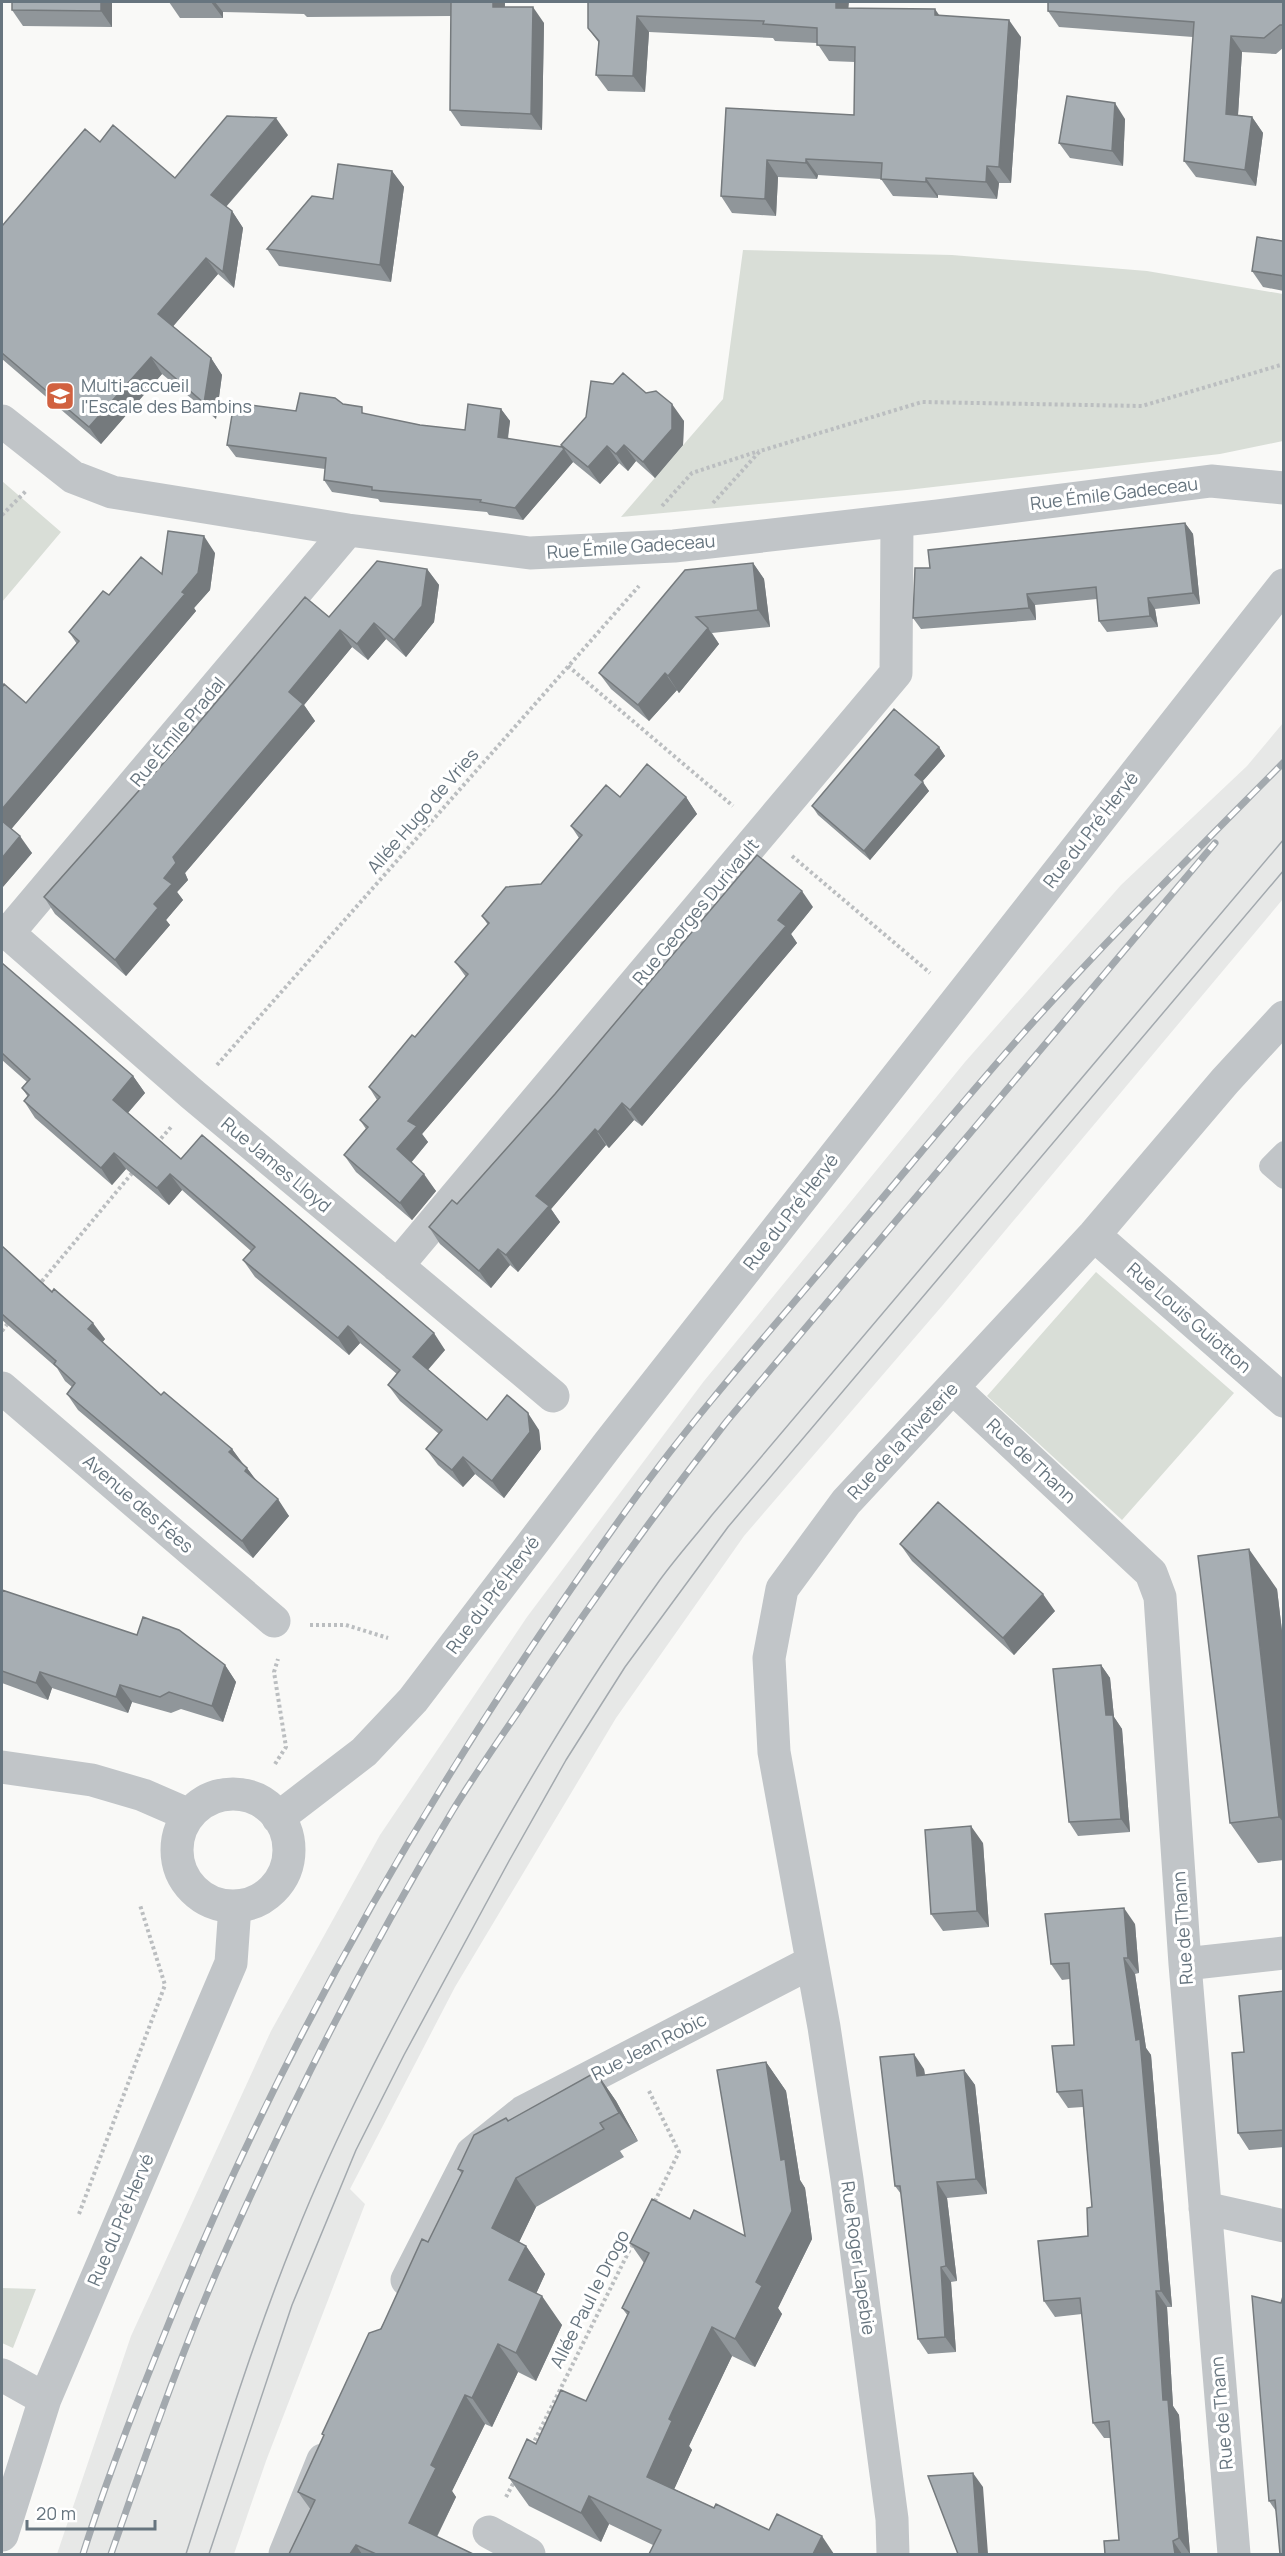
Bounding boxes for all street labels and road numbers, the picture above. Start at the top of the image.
street label: Rue Émile Gadeceau [1029,471,1199,515]
street label: Rue Émile Gadeceau [546,528,716,564]
street label: Rue Émile Pradal [124,672,230,791]
street label: Allée Hugo de Vries [361,743,483,878]
street label: Rue du Pré Hervé [1037,766,1143,893]
street label: Rue Georges Durivault [627,833,764,990]
street label: Rue James Lloyd [217,1111,337,1217]
street label: Rue du Pré Hervé [737,1148,843,1275]
street label: Rue Louis Guiotton [1123,1257,1257,1378]
street label: Rue de la Riveterie [842,1376,963,1504]
street label: Rue de Thann [982,1413,1081,1508]
street label: Avenue des Fées [78,1449,199,1558]
street label: Rue du Pré Hervé [440,1531,544,1658]
street label: Rue de Thann [1166,1870,1198,1986]
street label: Rue Jean Robic [587,2007,710,2085]
street label: Rue du Pré Hervé [81,2150,159,2289]
street label: Rue Roger Lapebie [836,2179,882,2336]
street label: Allée Paul le Drogo [544,2225,634,2372]
street label: Rue de Thann [1204,2355,1238,2471]

